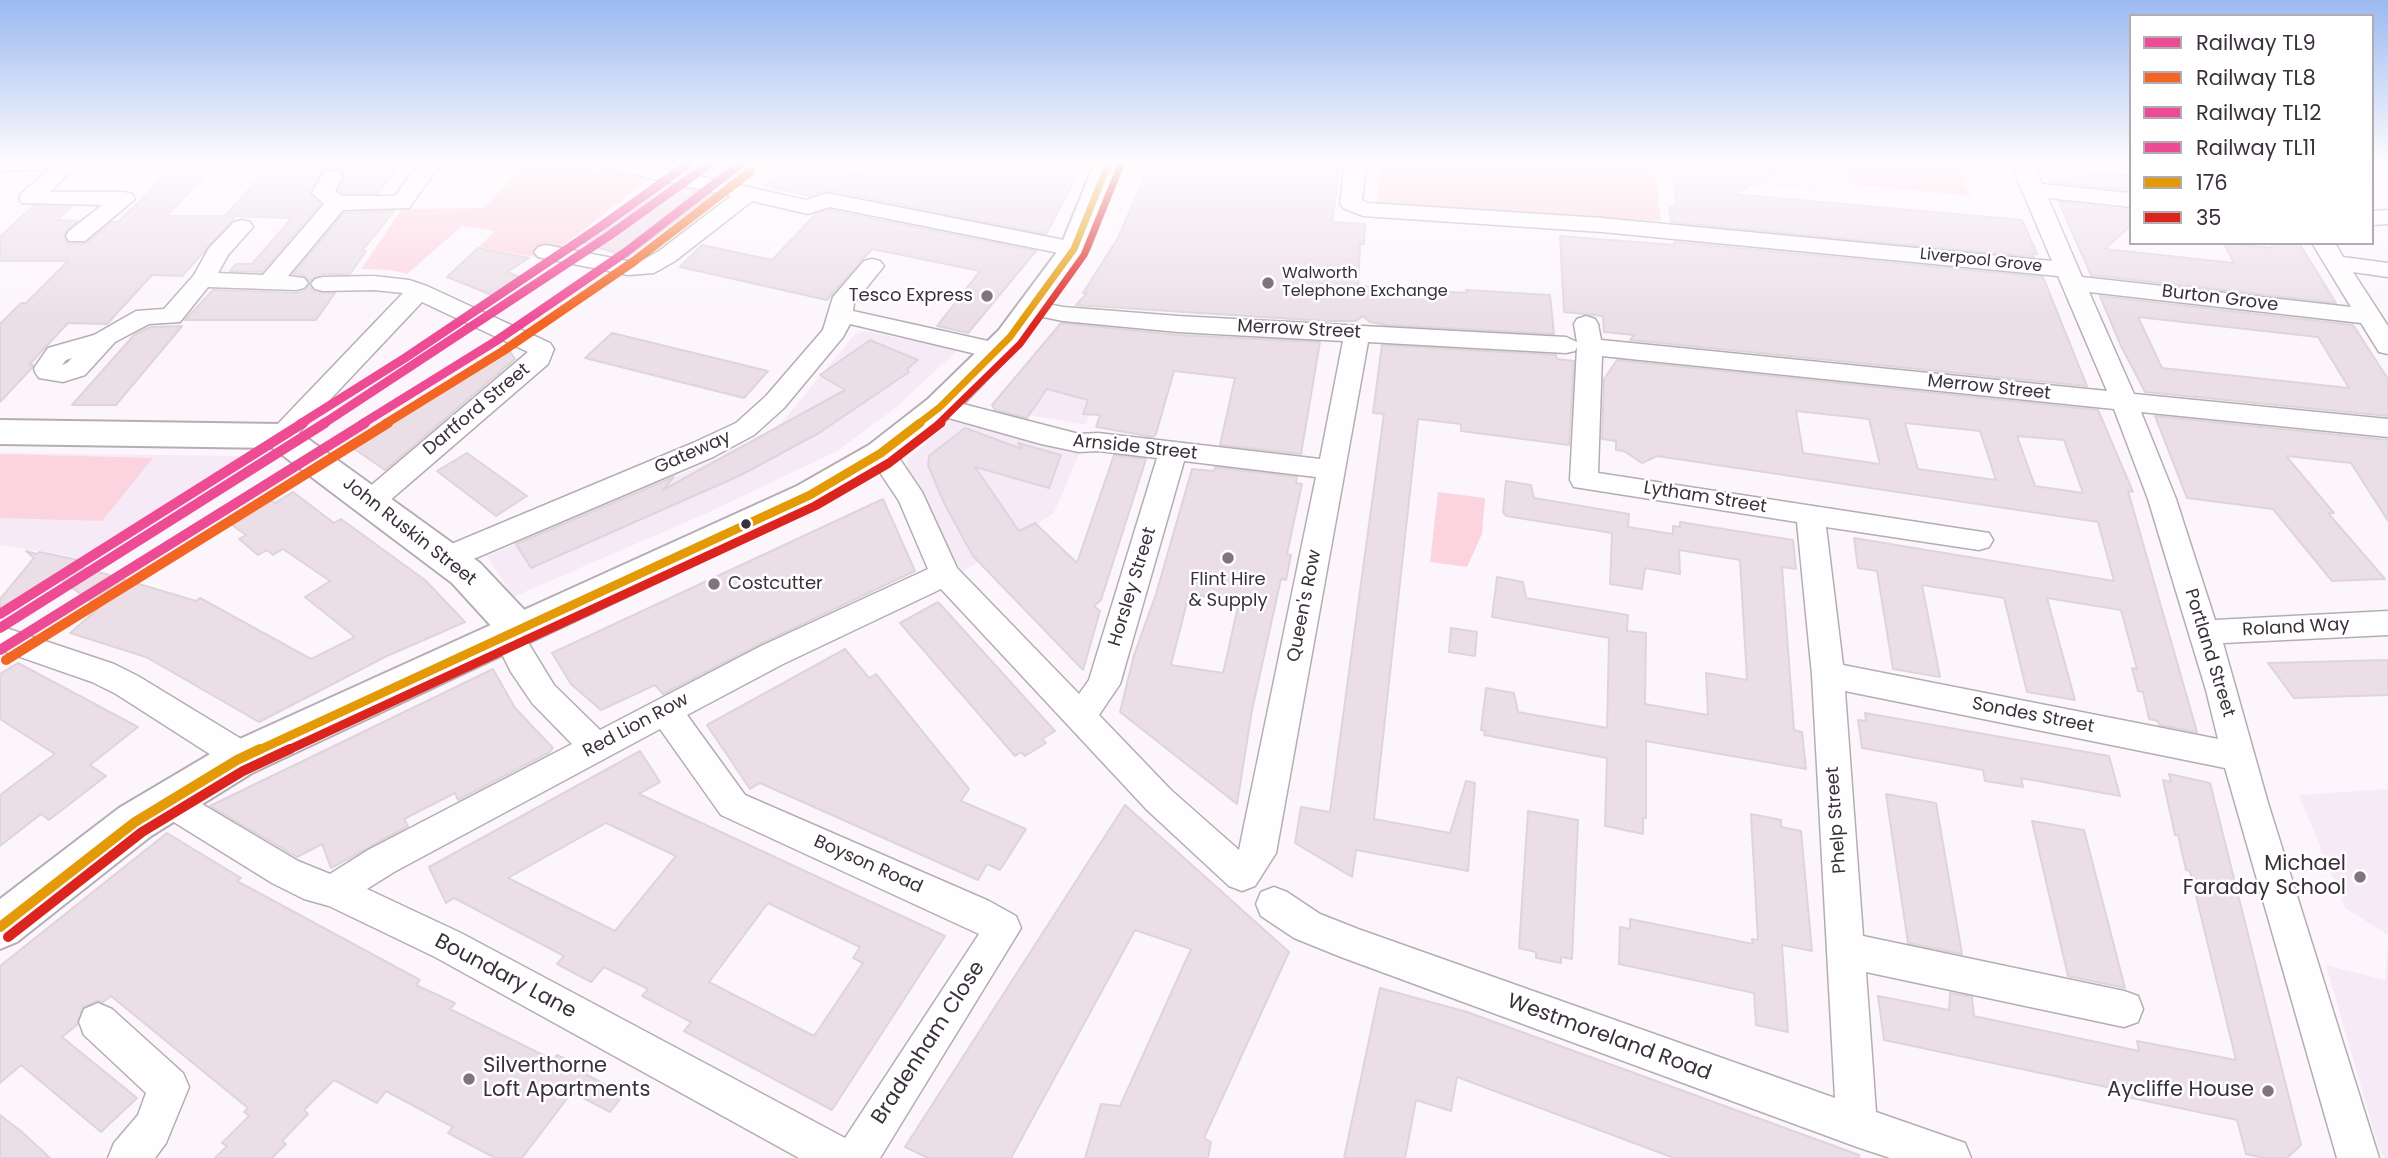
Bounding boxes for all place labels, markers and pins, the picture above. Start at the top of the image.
place label: Walworth Telephone Exchange [1282,264,1448,302]
marker: Walworth Telephone Exchange [1260,275,1276,291]
place label: Tesco Express [849,285,973,307]
marker: Tesco Express [979,288,995,304]
unlabelled marker [739,517,753,531]
marker: Flint Hire & Supply [1220,550,1236,566]
place label: Flint Hire & Supply [1188,569,1268,612]
place label: Costcutter [728,573,823,595]
marker: Costcutter [706,576,722,592]
place label: Michael Faraday School [2183,852,2346,902]
marker: Michael Faraday School [2352,869,2368,885]
place label: Silverthorne Loft Apartments [483,1054,650,1104]
marker: Silverthorne Loft Apartments [461,1071,477,1087]
place label: Aycliffe House [2107,1078,2254,1104]
marker: Aycliffe House [2260,1083,2276,1099]

